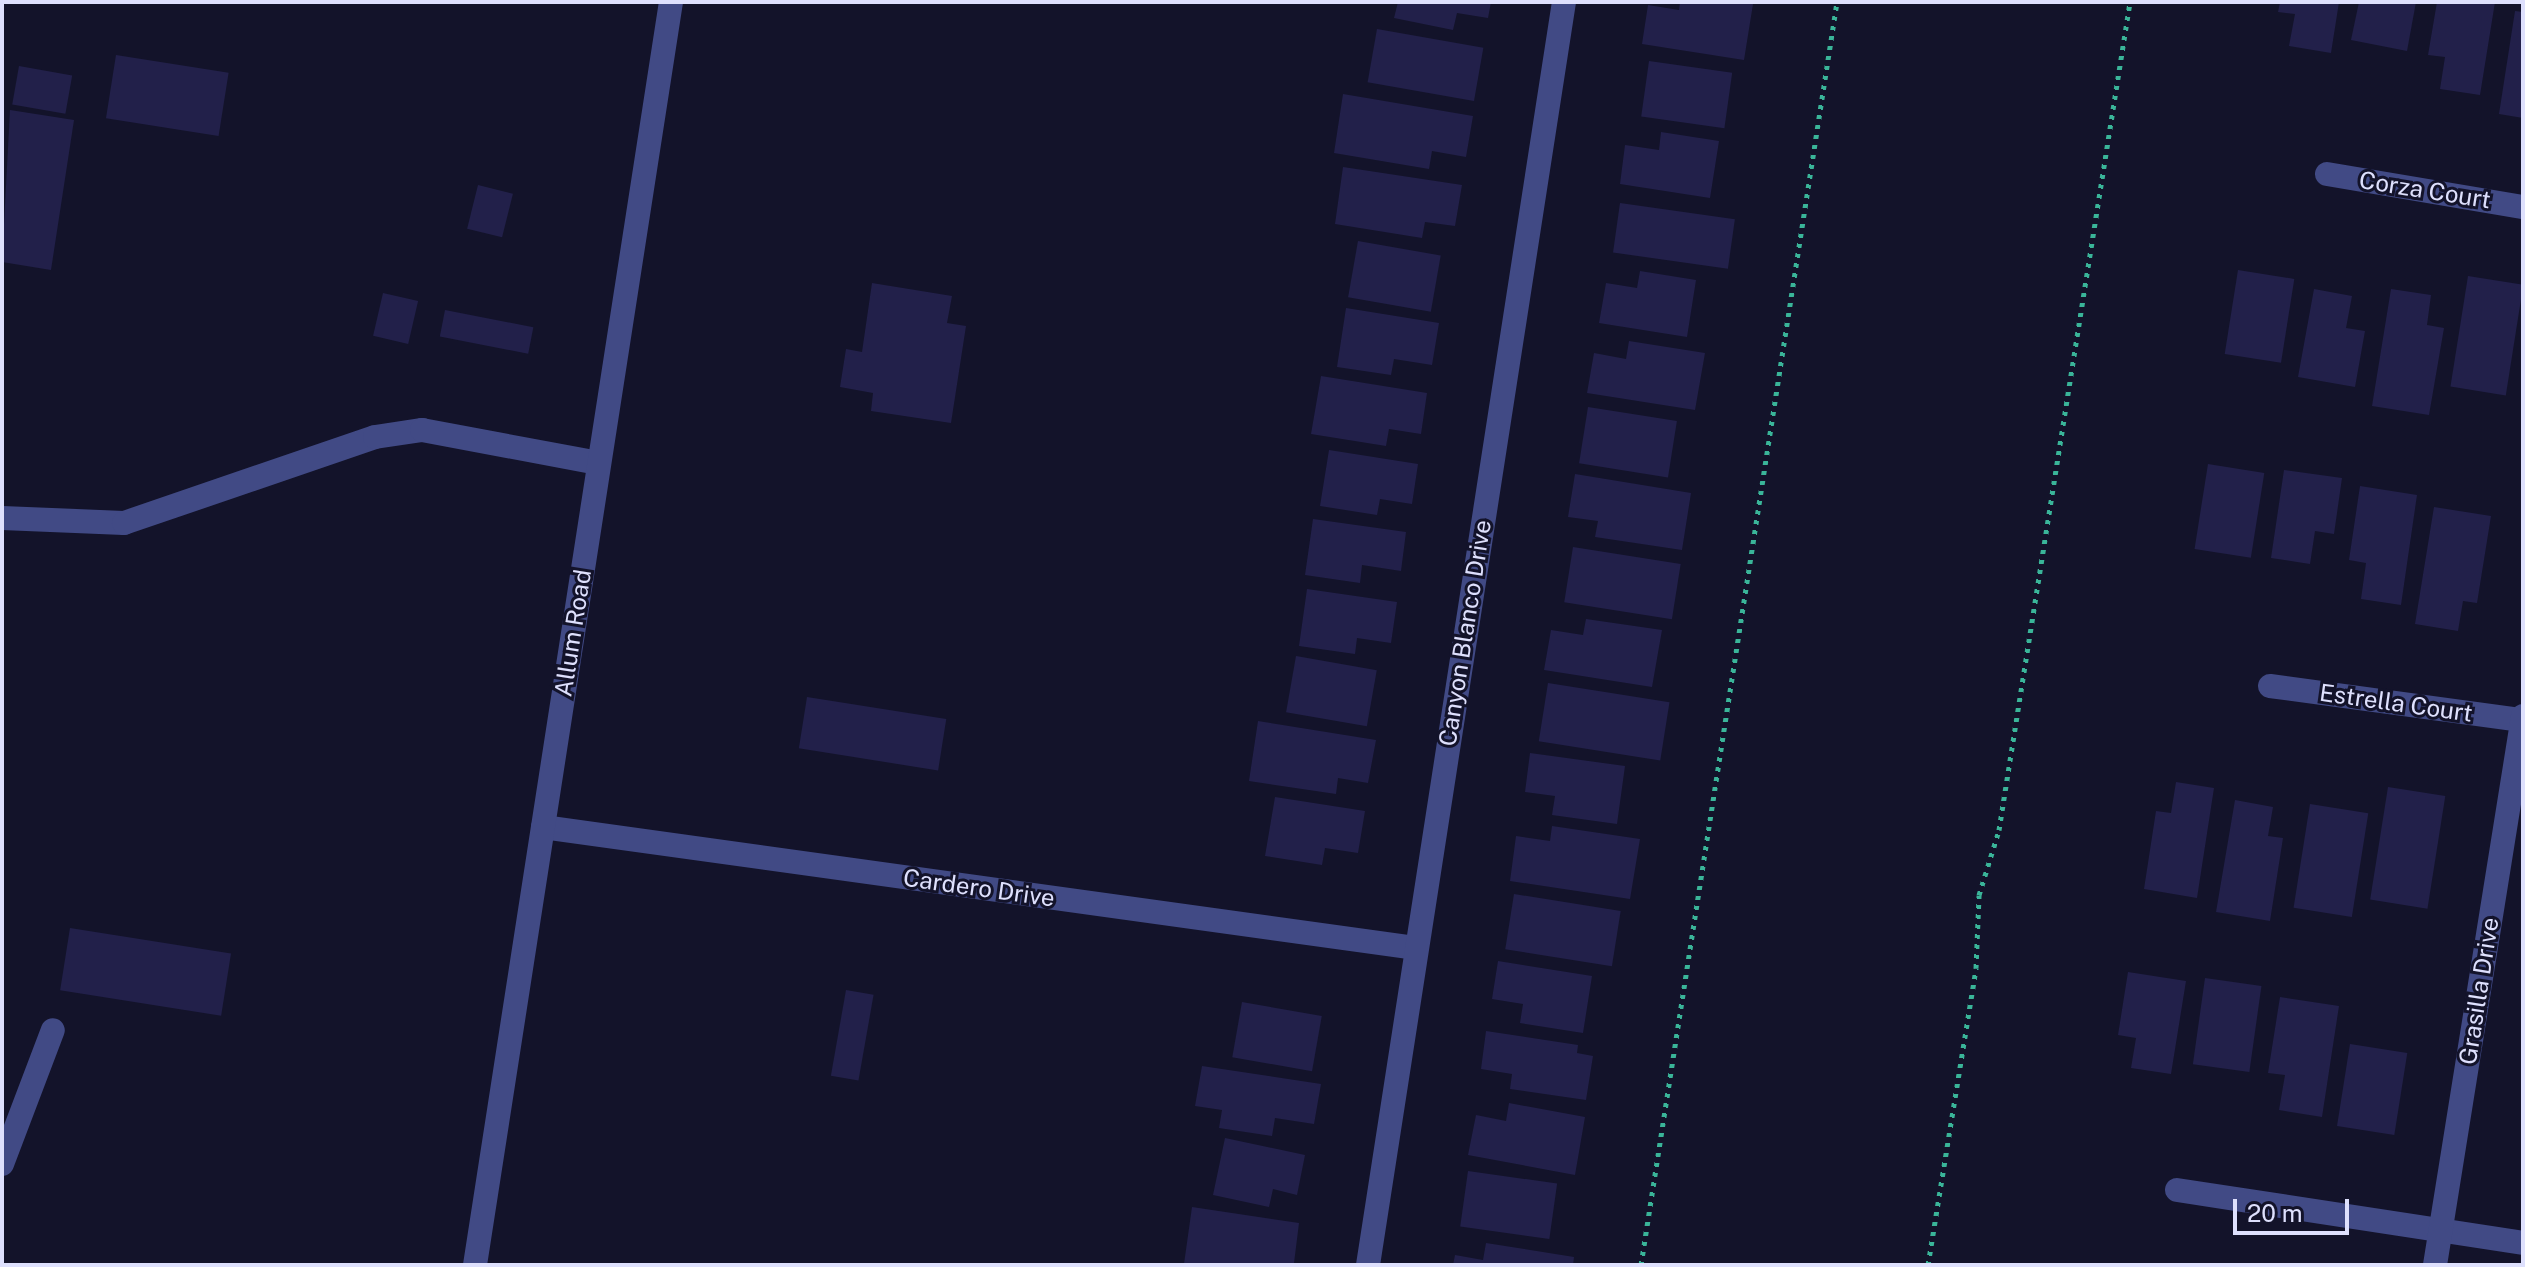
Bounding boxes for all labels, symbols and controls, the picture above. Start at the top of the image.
street label: Corza Court [2357,165,2493,215]
street label: Canyon Blanco Drive [1433,518,1497,748]
street label: Allum Road [549,567,597,699]
street label: Estrella Court [2318,678,2474,728]
street label: Cardero Drive [901,863,1057,913]
street label: Grasilla Drive [2453,915,2505,1067]
scale bar [2237,1183,2353,1233]
text: 20 m [2247,1199,2303,1227]

